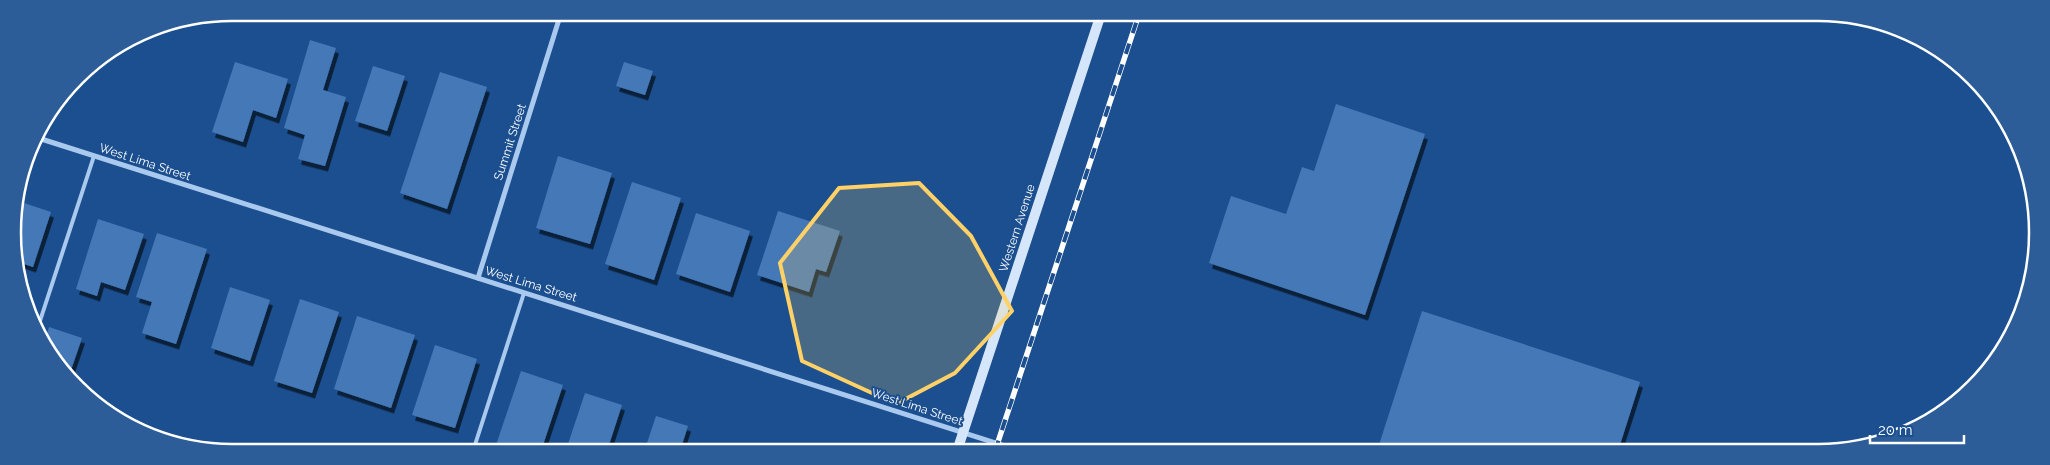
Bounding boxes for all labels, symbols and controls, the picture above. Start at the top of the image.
street label: Summit Street [491,102,529,182]
street label: West Lima Street [98,141,192,183]
street label: Western Avenue [996,182,1038,274]
street label: West Lima Street [483,263,579,305]
street label: West Lima Street [870,386,964,428]
scale bar [1870,412,1964,444]
text: 20 m [1878,421,1913,439]

